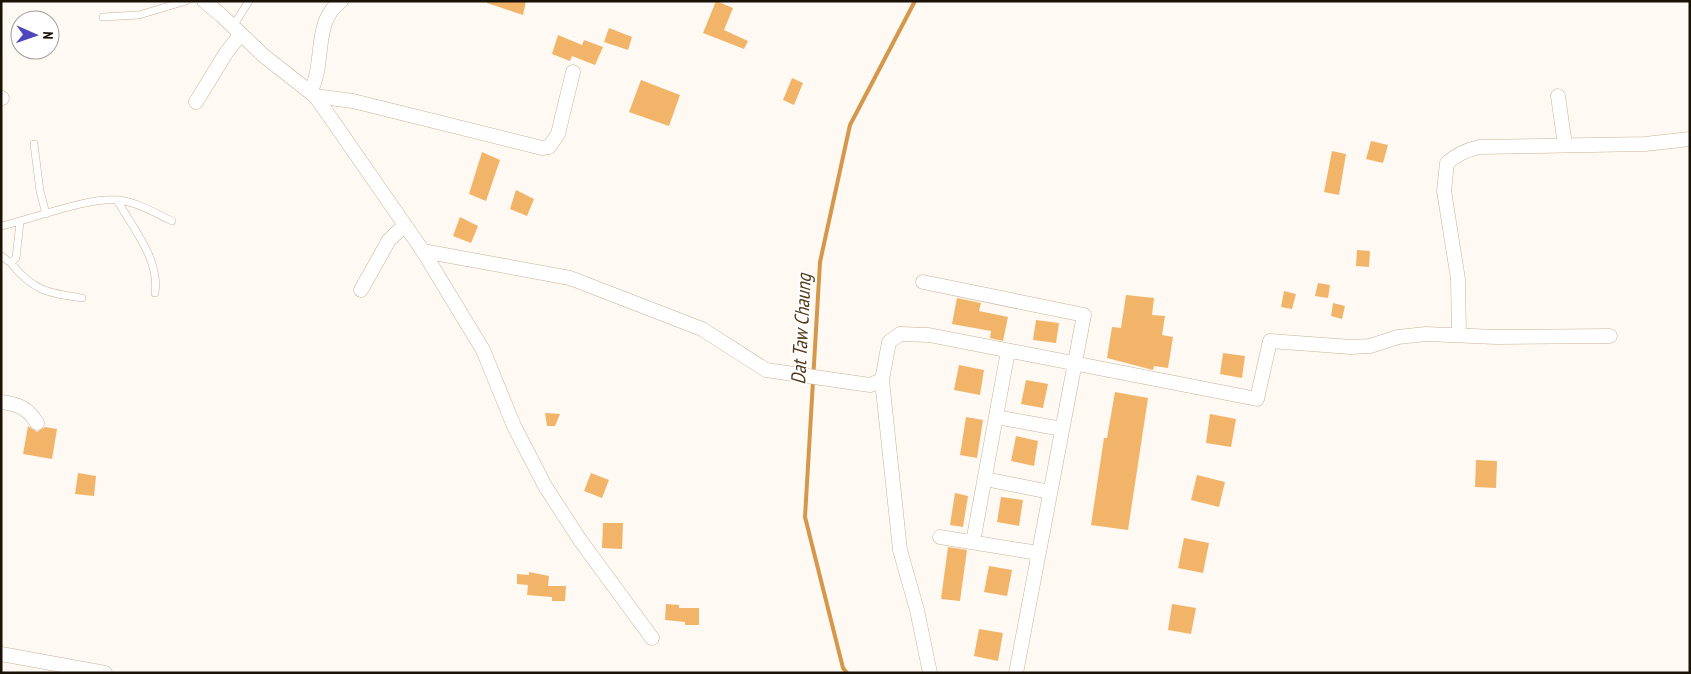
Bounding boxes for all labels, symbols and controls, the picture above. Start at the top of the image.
north arrow [10,10,60,60]
text: N [39,31,57,40]
water label: Dat Taw Chaung [785,272,817,385]

